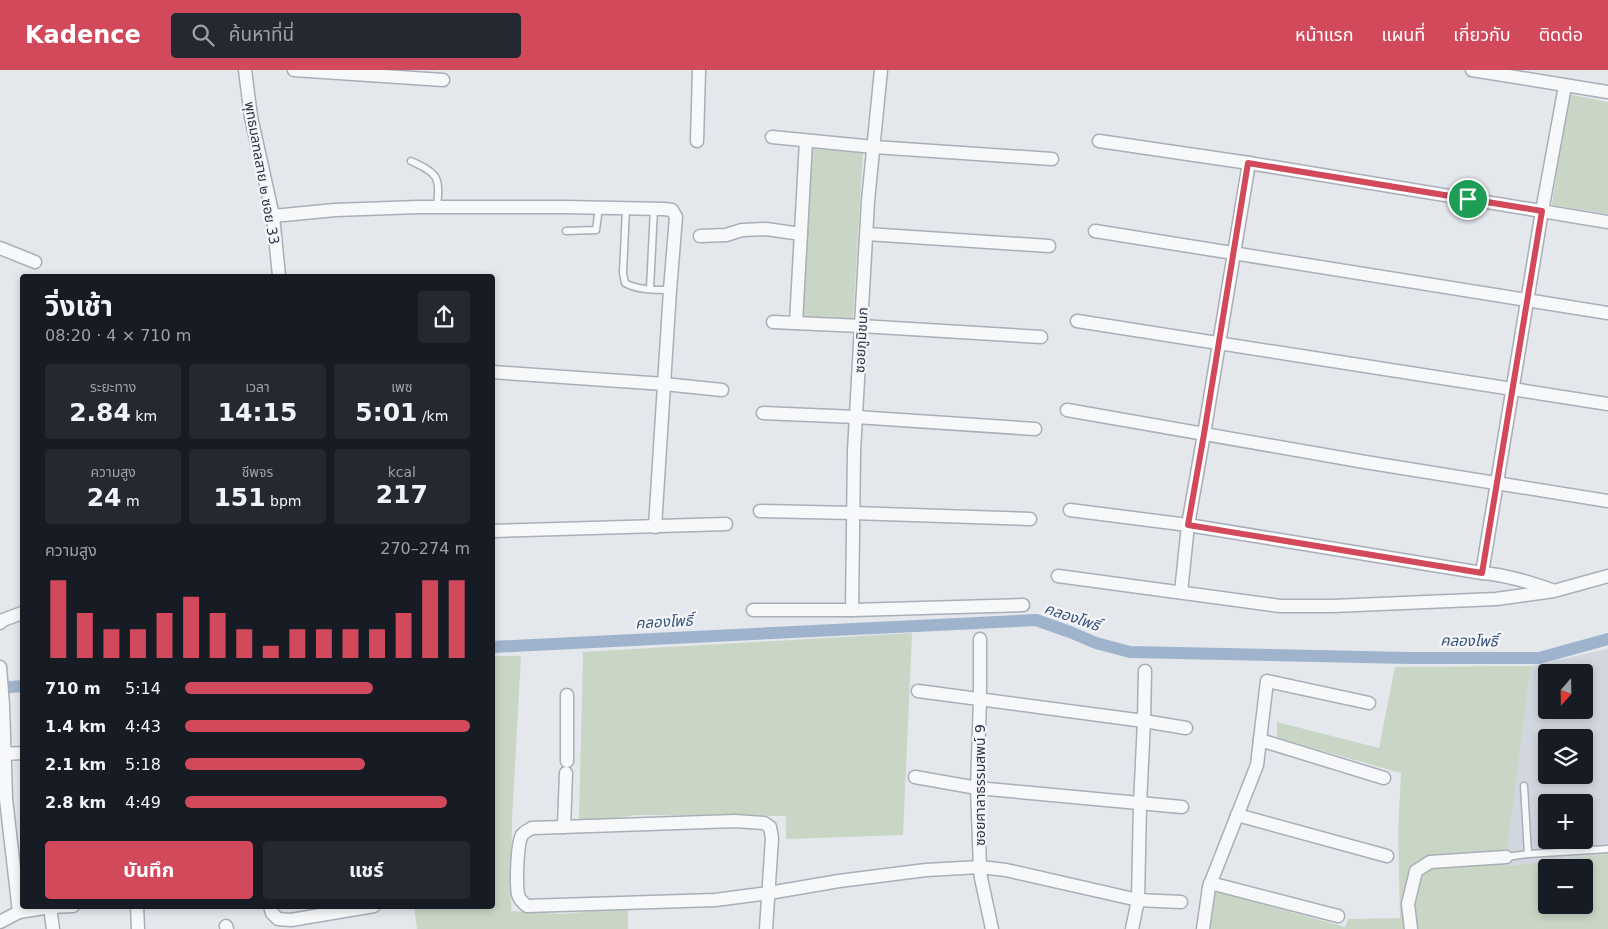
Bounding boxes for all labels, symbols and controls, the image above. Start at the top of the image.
search box [171,13,521,58]
text: Kadence [25,21,141,49]
icon: search [189,21,217,49]
text: ค้นหาที่นี่ [229,23,294,45]
text: หน้าแรก [1295,24,1353,45]
text: แผนที่ [1381,24,1425,45]
text: เกี่ยวกับ [1453,24,1511,45]
text: ติดต่อ [1539,24,1583,45]
street label: พุทธมลฑลสาย ๒ ซอย 33 [241,100,282,246]
pin [1447,178,1489,220]
icon: arrive [1454,185,1482,213]
text: วิ่งเช้า [45,290,113,323]
button: share [418,291,470,343]
street label: ซอยภูมิชนก [851,307,872,373]
text: 08:20 · 4 × 710 m [45,326,191,345]
text: ระยะทาง [90,379,136,395]
text: เวลา [245,379,270,395]
text: เพซ [391,379,413,395]
text: 2.84 [69,398,131,427]
text: 14:15 [218,398,297,427]
text: 5:01 [355,398,417,427]
text: km [131,408,157,424]
text: /km [417,408,448,424]
text: ความสูง [91,464,136,480]
text: ชีพจร [242,464,273,480]
text: kcal [388,464,416,480]
text: 217 [376,480,428,509]
text: 24 [87,483,122,512]
text: 151 [213,483,266,512]
text: m [122,493,140,509]
text: bpm [266,493,302,509]
text: 270–274 m [380,539,470,558]
text: ความสูง [45,541,97,560]
water label: คลองโพธิ์ [1042,599,1106,636]
water label: คลองโพธิ์ [635,611,697,632]
water label: คลองโพธิ์ [1440,631,1502,651]
north arrow [1538,664,1592,719]
map controls [1538,664,1593,914]
text: 710 m [45,679,101,698]
text: 5:14 [125,679,161,698]
text: 1.4 km [45,717,106,736]
text: 4:43 [125,717,161,736]
street label: ซอยศาลาธรรมสพน์ 9 [972,724,988,846]
button: layers [1538,729,1593,784]
text: 2.1 km [45,755,106,774]
text: 5:18 [125,755,161,774]
text: 2.8 km [45,793,106,812]
text: 4:49 [125,793,161,812]
button: + [1538,794,1593,849]
button: บันทึก [45,841,253,899]
button: แชร์ [263,841,470,899]
button: − [1538,859,1593,914]

